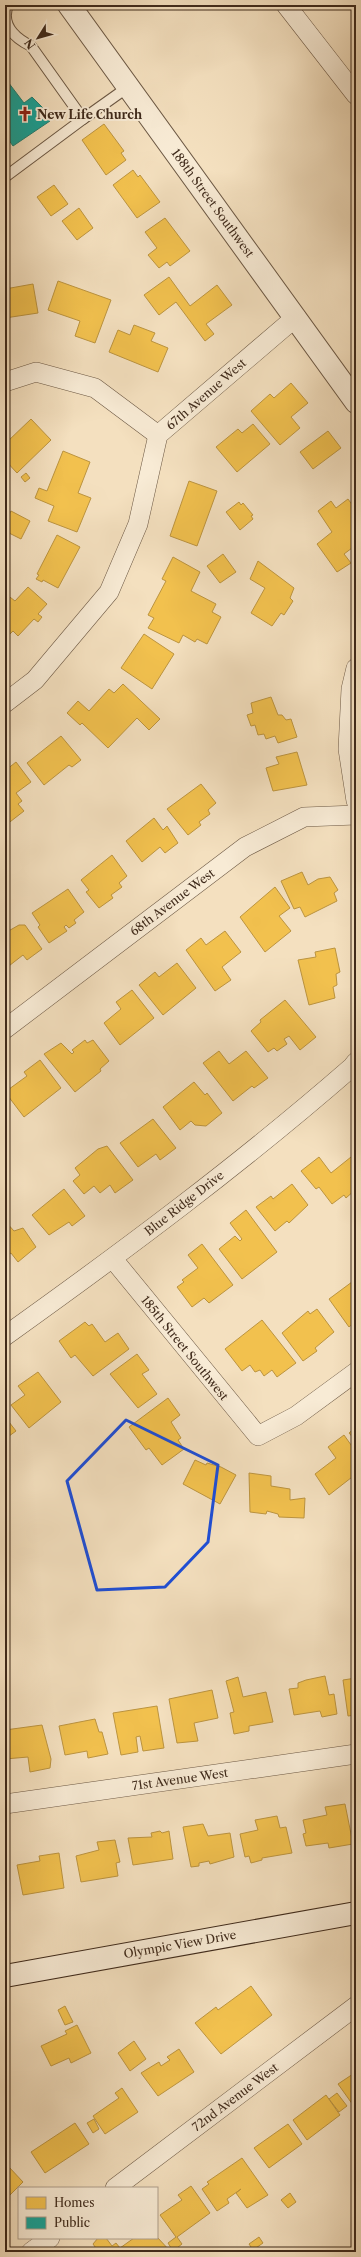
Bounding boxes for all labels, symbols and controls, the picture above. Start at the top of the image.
north arrow [18,18,58,58]
text: N [21,36,38,52]
church icon: New Life Church [16,105,34,123]
place label: New Life Church [37,107,143,122]
street label: 188th Street Southwest [169,146,258,261]
street label: 67th Avenue West [163,355,250,433]
street label: 68th Avenue West [127,865,218,939]
street label: Blue Ridge Drive [141,1167,227,1239]
street label: 185th Street Southwest [138,1293,232,1404]
street label: 71st Avenue West [131,1765,230,1793]
street label: Olympic View Drive [123,1927,238,1961]
street label: 72nd Avenue West [189,2059,282,2134]
legend [18,2187,158,2239]
text: Homes [54,2195,94,2210]
text: Public [54,2215,90,2230]

